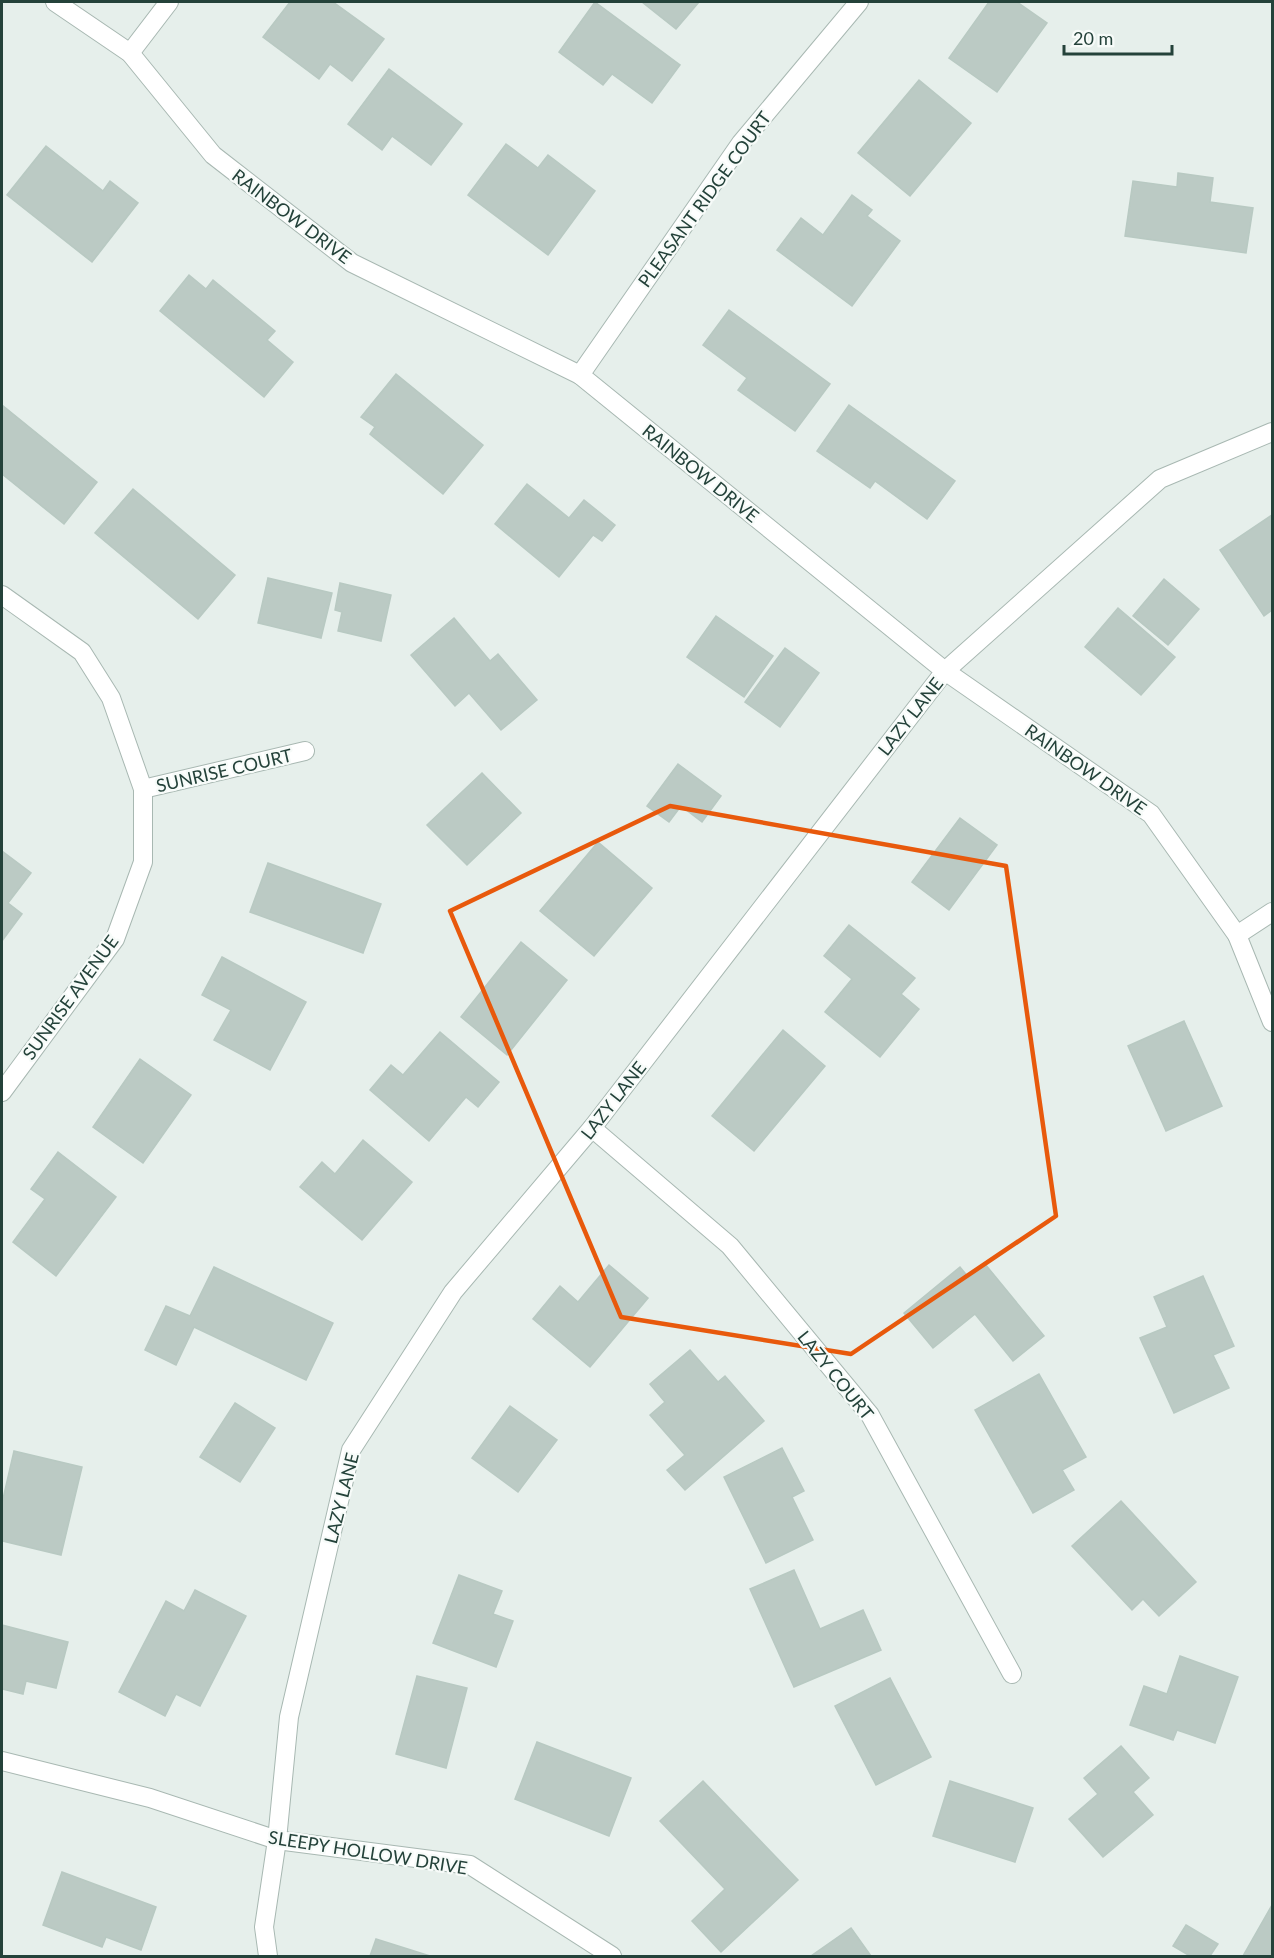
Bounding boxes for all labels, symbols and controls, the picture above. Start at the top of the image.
scale bar [1064,18,1172,56]
text: 20 m [1073,27,1113,49]
street label: PLEASANT RIDGE COURT [633,107,775,291]
street label: RAINBOW DRIVE [228,164,356,268]
street label: RAINBOW DRIVE [638,419,764,527]
street label: LAZY LANE [873,673,947,759]
street label: RAINBOW DRIVE [1021,719,1151,819]
street label: SUNRISE COURT [154,744,294,796]
street label: SUNRISE AVENUE [17,931,123,1063]
street label: LAZY LANE [576,1057,650,1143]
street label: LAZY COURT [793,1326,879,1424]
street label: LAZY LANE [319,1450,363,1546]
street label: SLEEPY HOLLOW DRIVE [267,1825,469,1879]

